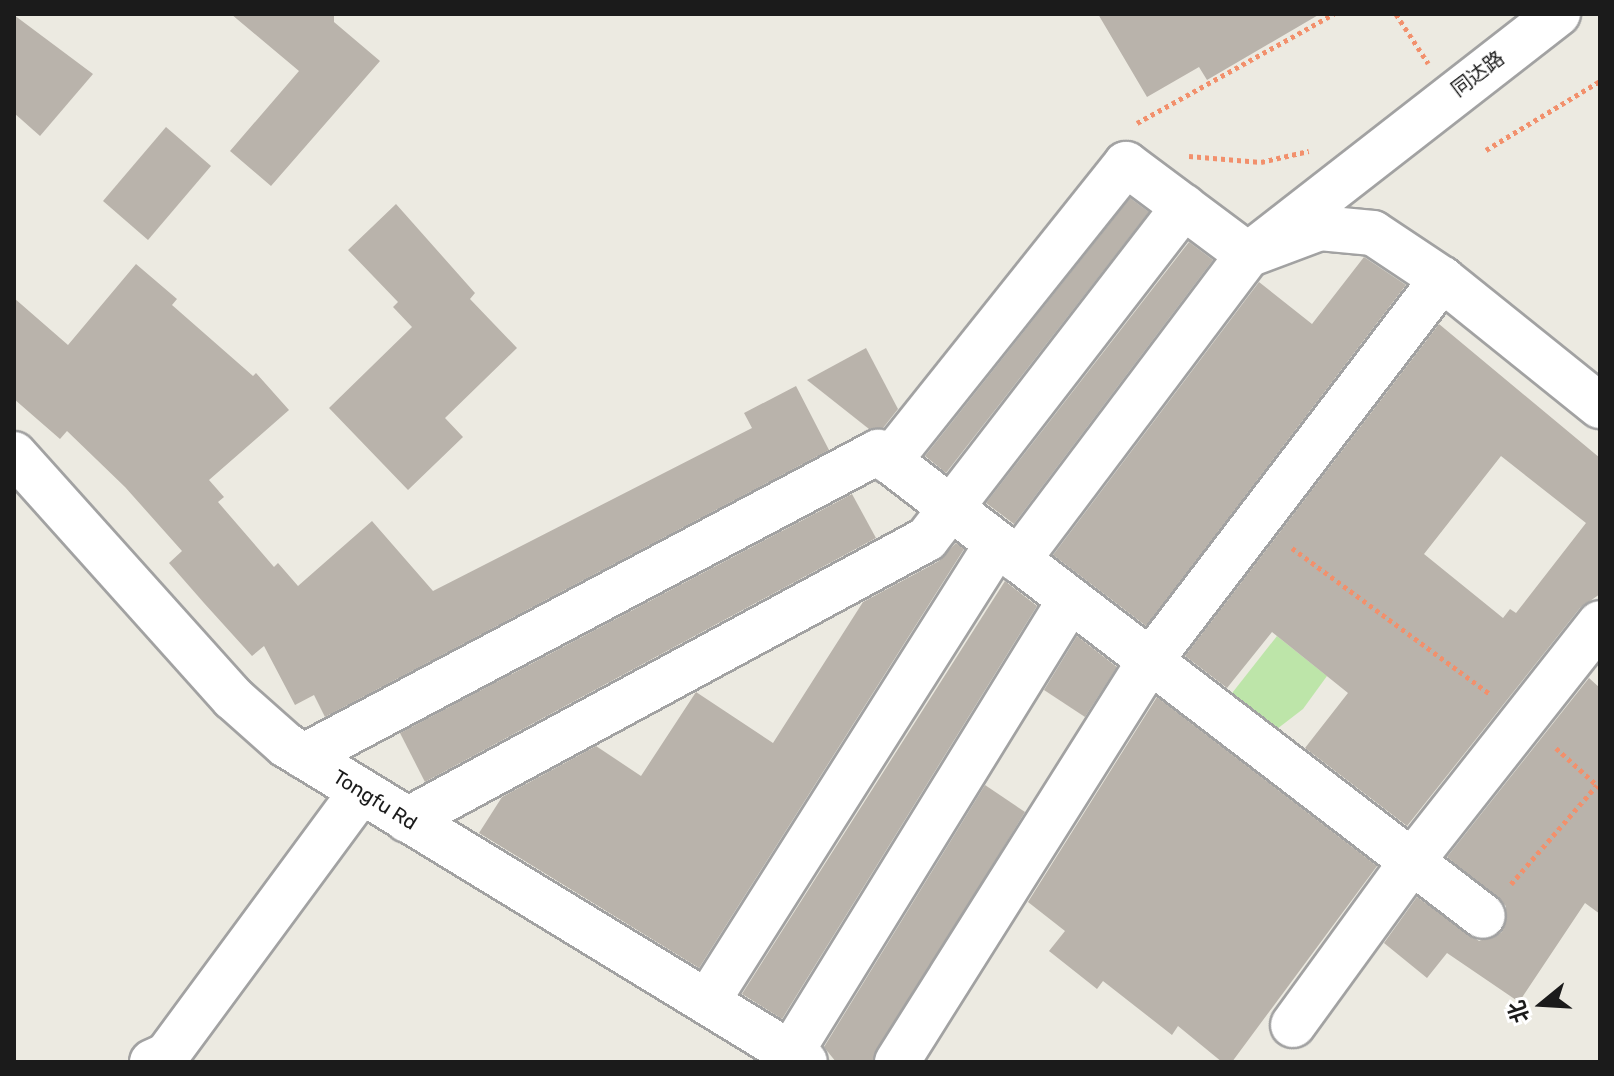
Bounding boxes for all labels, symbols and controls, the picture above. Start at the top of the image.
street label: 同达路 [1447,46,1509,102]
street label: Tongfu Rd [328,765,422,835]
north arrow [1502,964,1582,1044]
text: 北 [1502,997,1535,1026]

